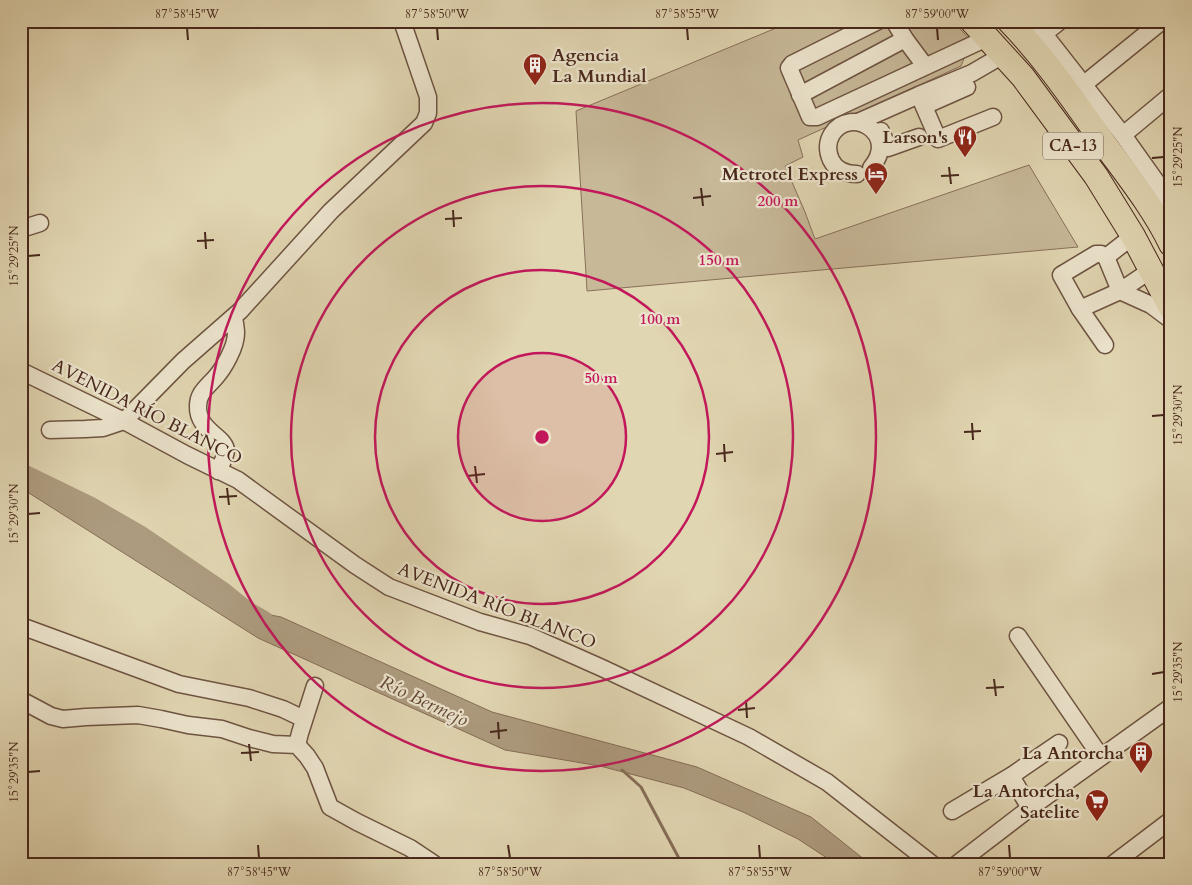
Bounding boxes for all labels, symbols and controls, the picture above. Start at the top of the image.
text: 87°58'45"W [155,6,220,22]
text: 87°58'50"W [405,6,470,22]
text: 87°58'55"W [655,6,720,22]
text: 87°59'00"W [905,6,970,22]
place label: Agencia La Mundial [552,43,646,89]
building icon: Agencia La Mundial [522,52,548,86]
restaurant icon: Larson's [952,124,978,158]
place label: Larson's [882,125,948,150]
text: 15°29'25"N [1170,126,1186,187]
road number: CA-13 [1043,132,1103,160]
hotel icon: Metrotel Express [863,161,889,195]
place label: Metrotel Express [722,162,858,187]
text: 200 m [758,191,799,211]
text: 15°29'25"N [6,225,22,286]
text: 150 m [699,250,740,270]
text: 100 m [640,309,681,329]
street label: AVENIDA RÍO BLANCO [48,353,246,471]
text: 50 m [584,368,618,388]
text: 15°29'30"N [1170,384,1186,445]
centre of rings [533,428,551,446]
text: 15°29'30"N [6,483,22,544]
street label: AVENIDA RÍO BLANCO [394,557,600,655]
text: 15°29'35"N [1170,641,1186,702]
water label: Río Bermejo [376,669,473,733]
building icon: La Antorcha [1128,740,1154,774]
text: 15°29'35"N [6,741,22,802]
place label: La Antorcha [1022,741,1124,766]
place label: La Antorcha, Satelite [973,779,1080,825]
supermarket icon: La Antorcha, Satelite [1084,788,1110,822]
text: 87°58'45"W [227,864,292,880]
text: 87°58'50"W [478,864,543,880]
text: 87°58'55"W [728,864,793,880]
text: 87°59'00"W [978,864,1043,880]

